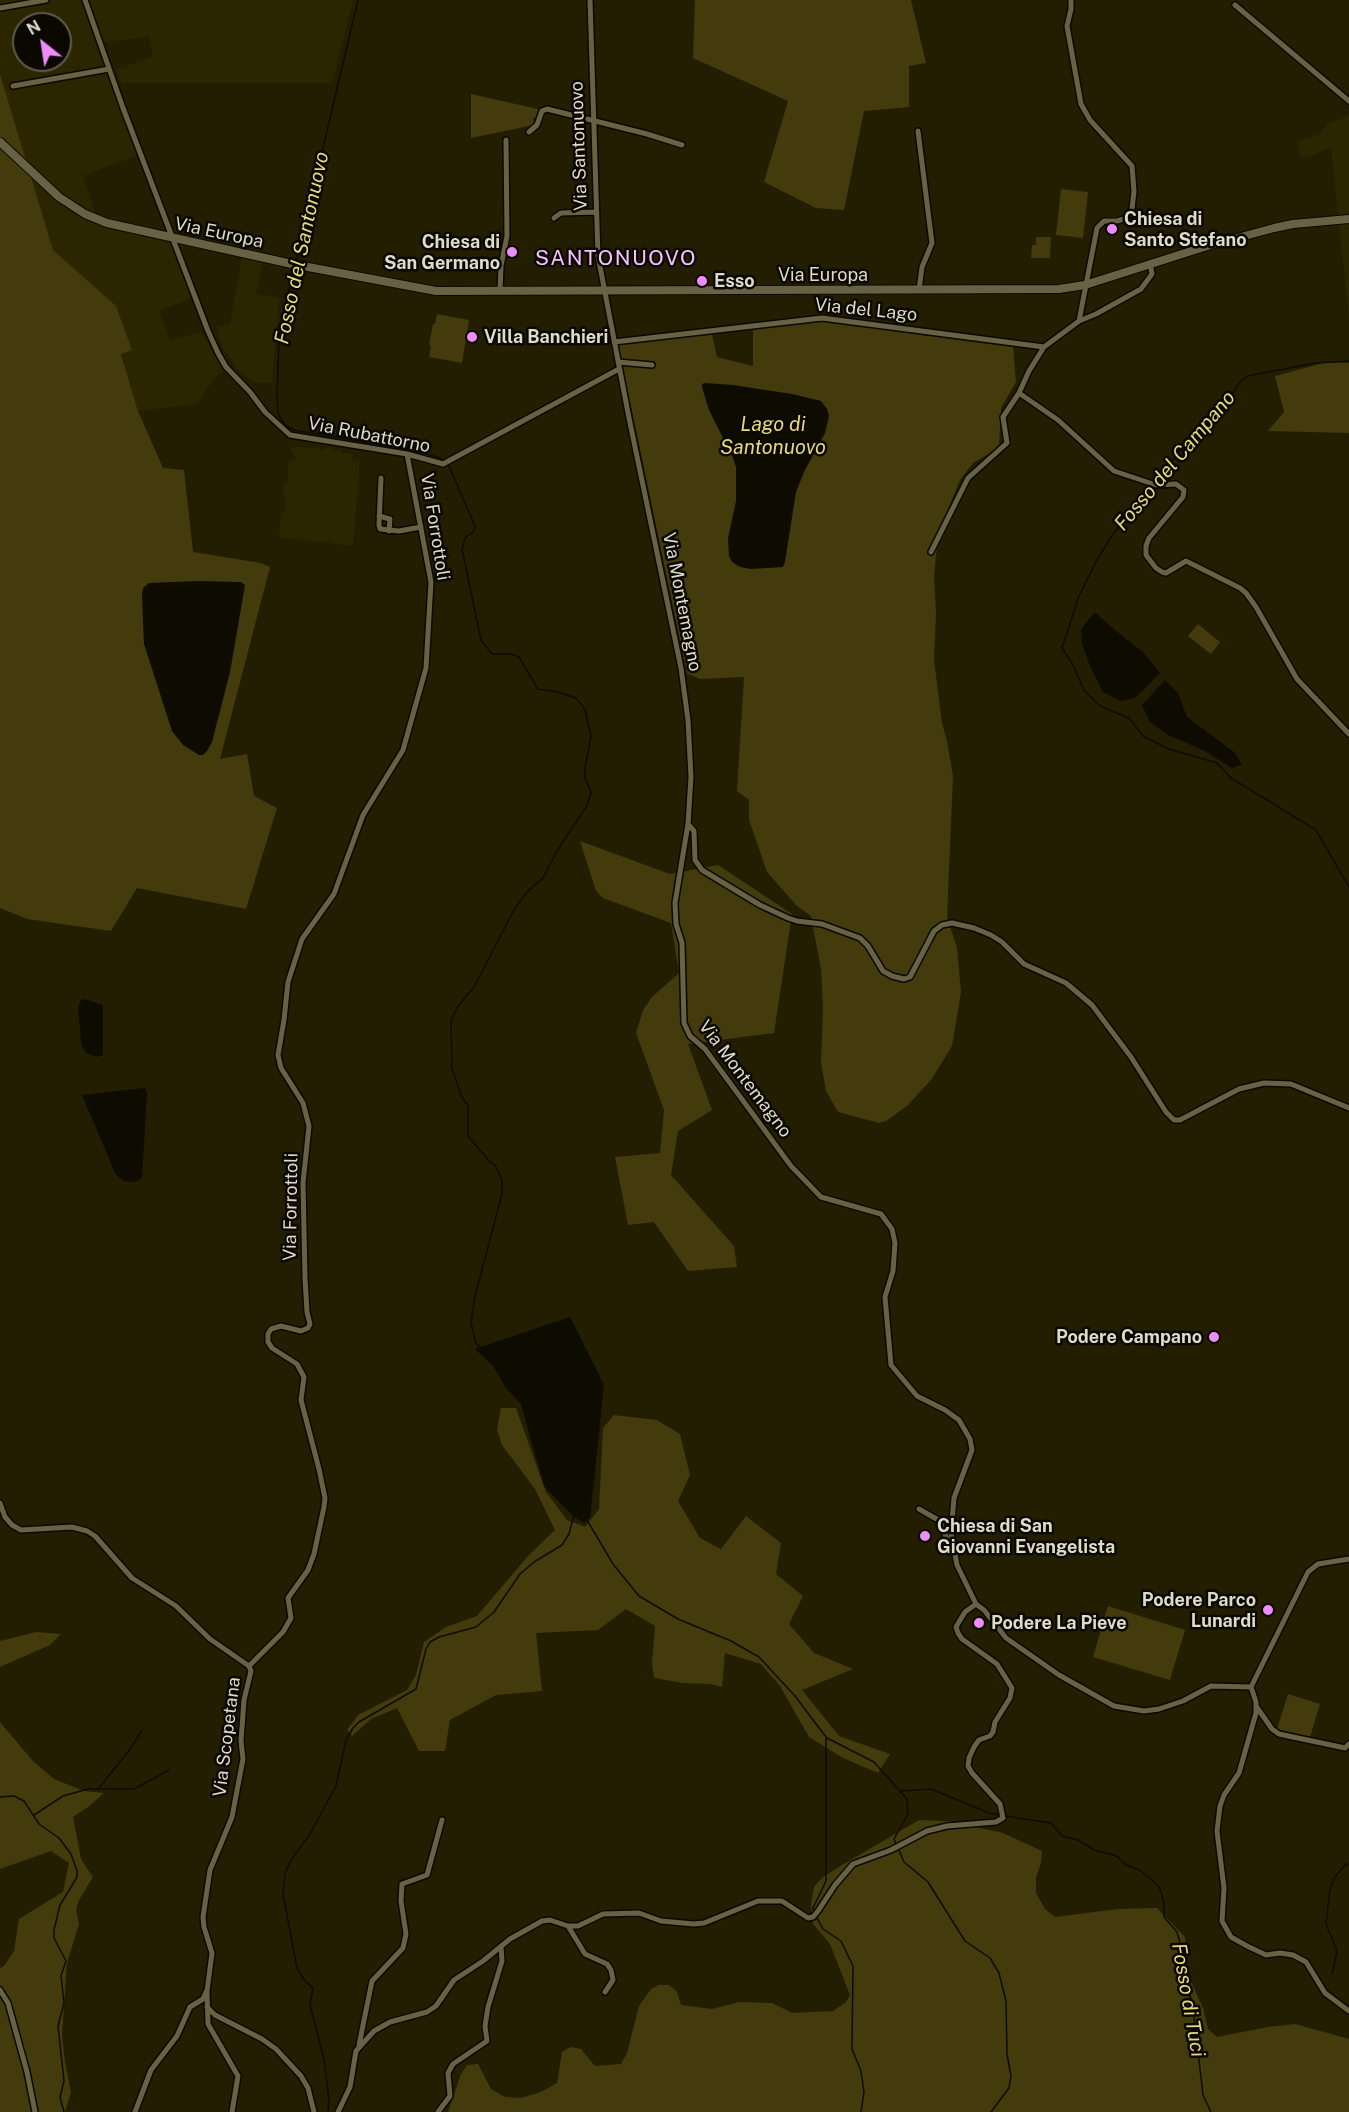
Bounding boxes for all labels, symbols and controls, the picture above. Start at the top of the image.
north arrow [12,12,72,72]
text: N [24,16,44,39]
street label: Via Santonuovo [566,81,592,211]
water label: Fosso del Santonuovo [270,150,334,346]
place label: Chiesa di Santo Stefano [1124,208,1247,250]
street label: Via Europa [173,213,265,253]
marker: Chiesa di Santo Stefano [1105,222,1119,236]
place label: Chiesa di San Germano [384,231,500,274]
marker: Chiesa di San Germano [505,245,519,259]
district label: SANTONUOVO [535,246,697,272]
street label: Via Europa [778,264,868,286]
place label: Esso [714,270,755,292]
marker: Esso [695,274,709,288]
street label: Via del Lago [814,294,918,326]
place label: Villa Banchieri [484,326,608,348]
marker: Villa Banchieri [465,330,479,344]
water label: Fosso del Campano [1110,386,1240,536]
street label: Via Rubattorno [306,413,432,457]
water label: Lago di Santonuovo [720,413,826,460]
street label: Via Forrottoli [416,472,454,582]
street label: Via Montemagno [658,531,706,673]
street label: Via Montemagno [694,1016,796,1142]
street label: Via Forrottoli [279,1153,303,1261]
place label: Podere Campano [1056,1326,1202,1348]
marker: Podere Campano [1207,1330,1221,1344]
place label: Chiesa di San Giovanni Evangelista [937,1515,1115,1558]
marker: Chiesa di San Giovanni Evangelista [918,1529,932,1543]
place label: Podere Parco Lunardi [1142,1589,1256,1632]
marker: Podere Parco Lunardi [1261,1603,1275,1617]
place label: Podere La Pieve [991,1612,1127,1634]
marker: Podere La Pieve [972,1616,986,1630]
street label: Via Scopetana [209,1676,245,1798]
water label: Fosso di Tuci [1166,1941,1210,2059]

